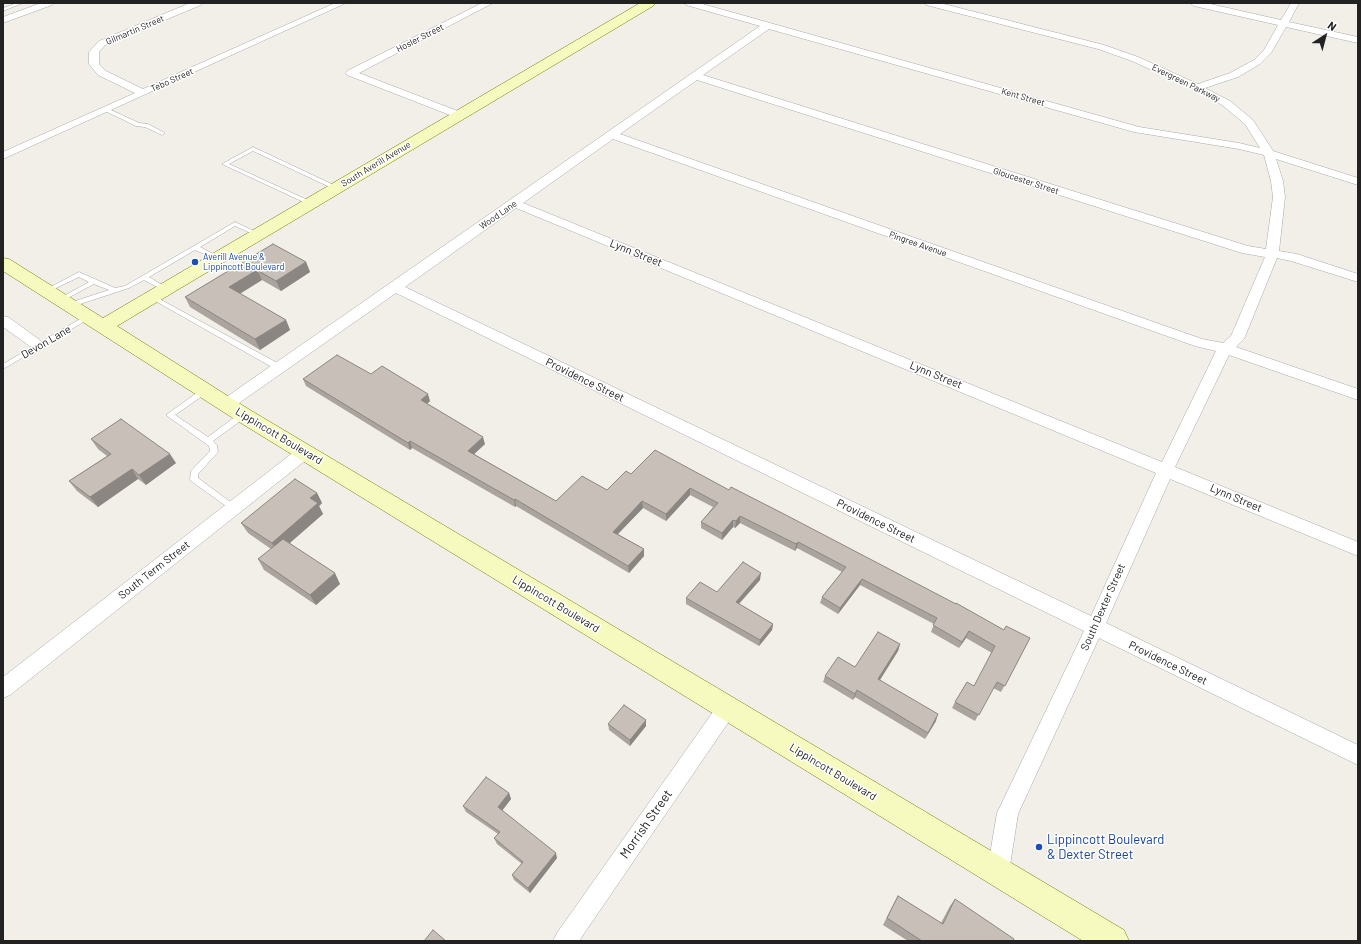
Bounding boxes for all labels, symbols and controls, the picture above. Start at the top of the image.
street label: Gilmartin Street [104,13,166,47]
north arrow [1305,16,1345,56]
text: N [1326,18,1339,33]
street label: Hosler Street [395,21,445,55]
street label: Evergreen Parkway [1150,62,1222,104]
street label: Tebo Street [149,66,195,94]
street label: Kent Street [1000,86,1046,108]
street label: South Averill Avenue [339,139,413,189]
street label: Gloucester Street [992,165,1060,197]
street label: Wood Lane [477,198,519,232]
street label: Pingree Avenue [888,229,948,259]
street label: Lynn Street [608,237,664,269]
place label: Averill Avenue & Lippincott Boulevard [203,252,284,273]
marker: Averill Avenue & Lippincott Boulevard [190,257,200,267]
street label: Devon Lane [19,322,73,362]
street label: Providence Street [544,355,626,405]
street label: Lynn Street [908,359,964,391]
street label: Lippincott Boulevard [233,405,325,467]
street label: Lynn Street [1208,481,1264,515]
street label: Providence Street [835,496,917,546]
street label: South Term Street [116,538,192,602]
street label: South Dexter Street [1078,561,1128,653]
street label: Lippincott Boulevard [510,573,602,635]
street label: Providence Street [1127,638,1209,688]
street label: Lippincott Boulevard [787,741,879,803]
street label: Morrish Street [617,787,675,861]
place label: Lippincott Boulevard & Dexter Street [1047,832,1164,863]
marker: Lippincott Boulevard & Dexter Street [1034,842,1044,852]

